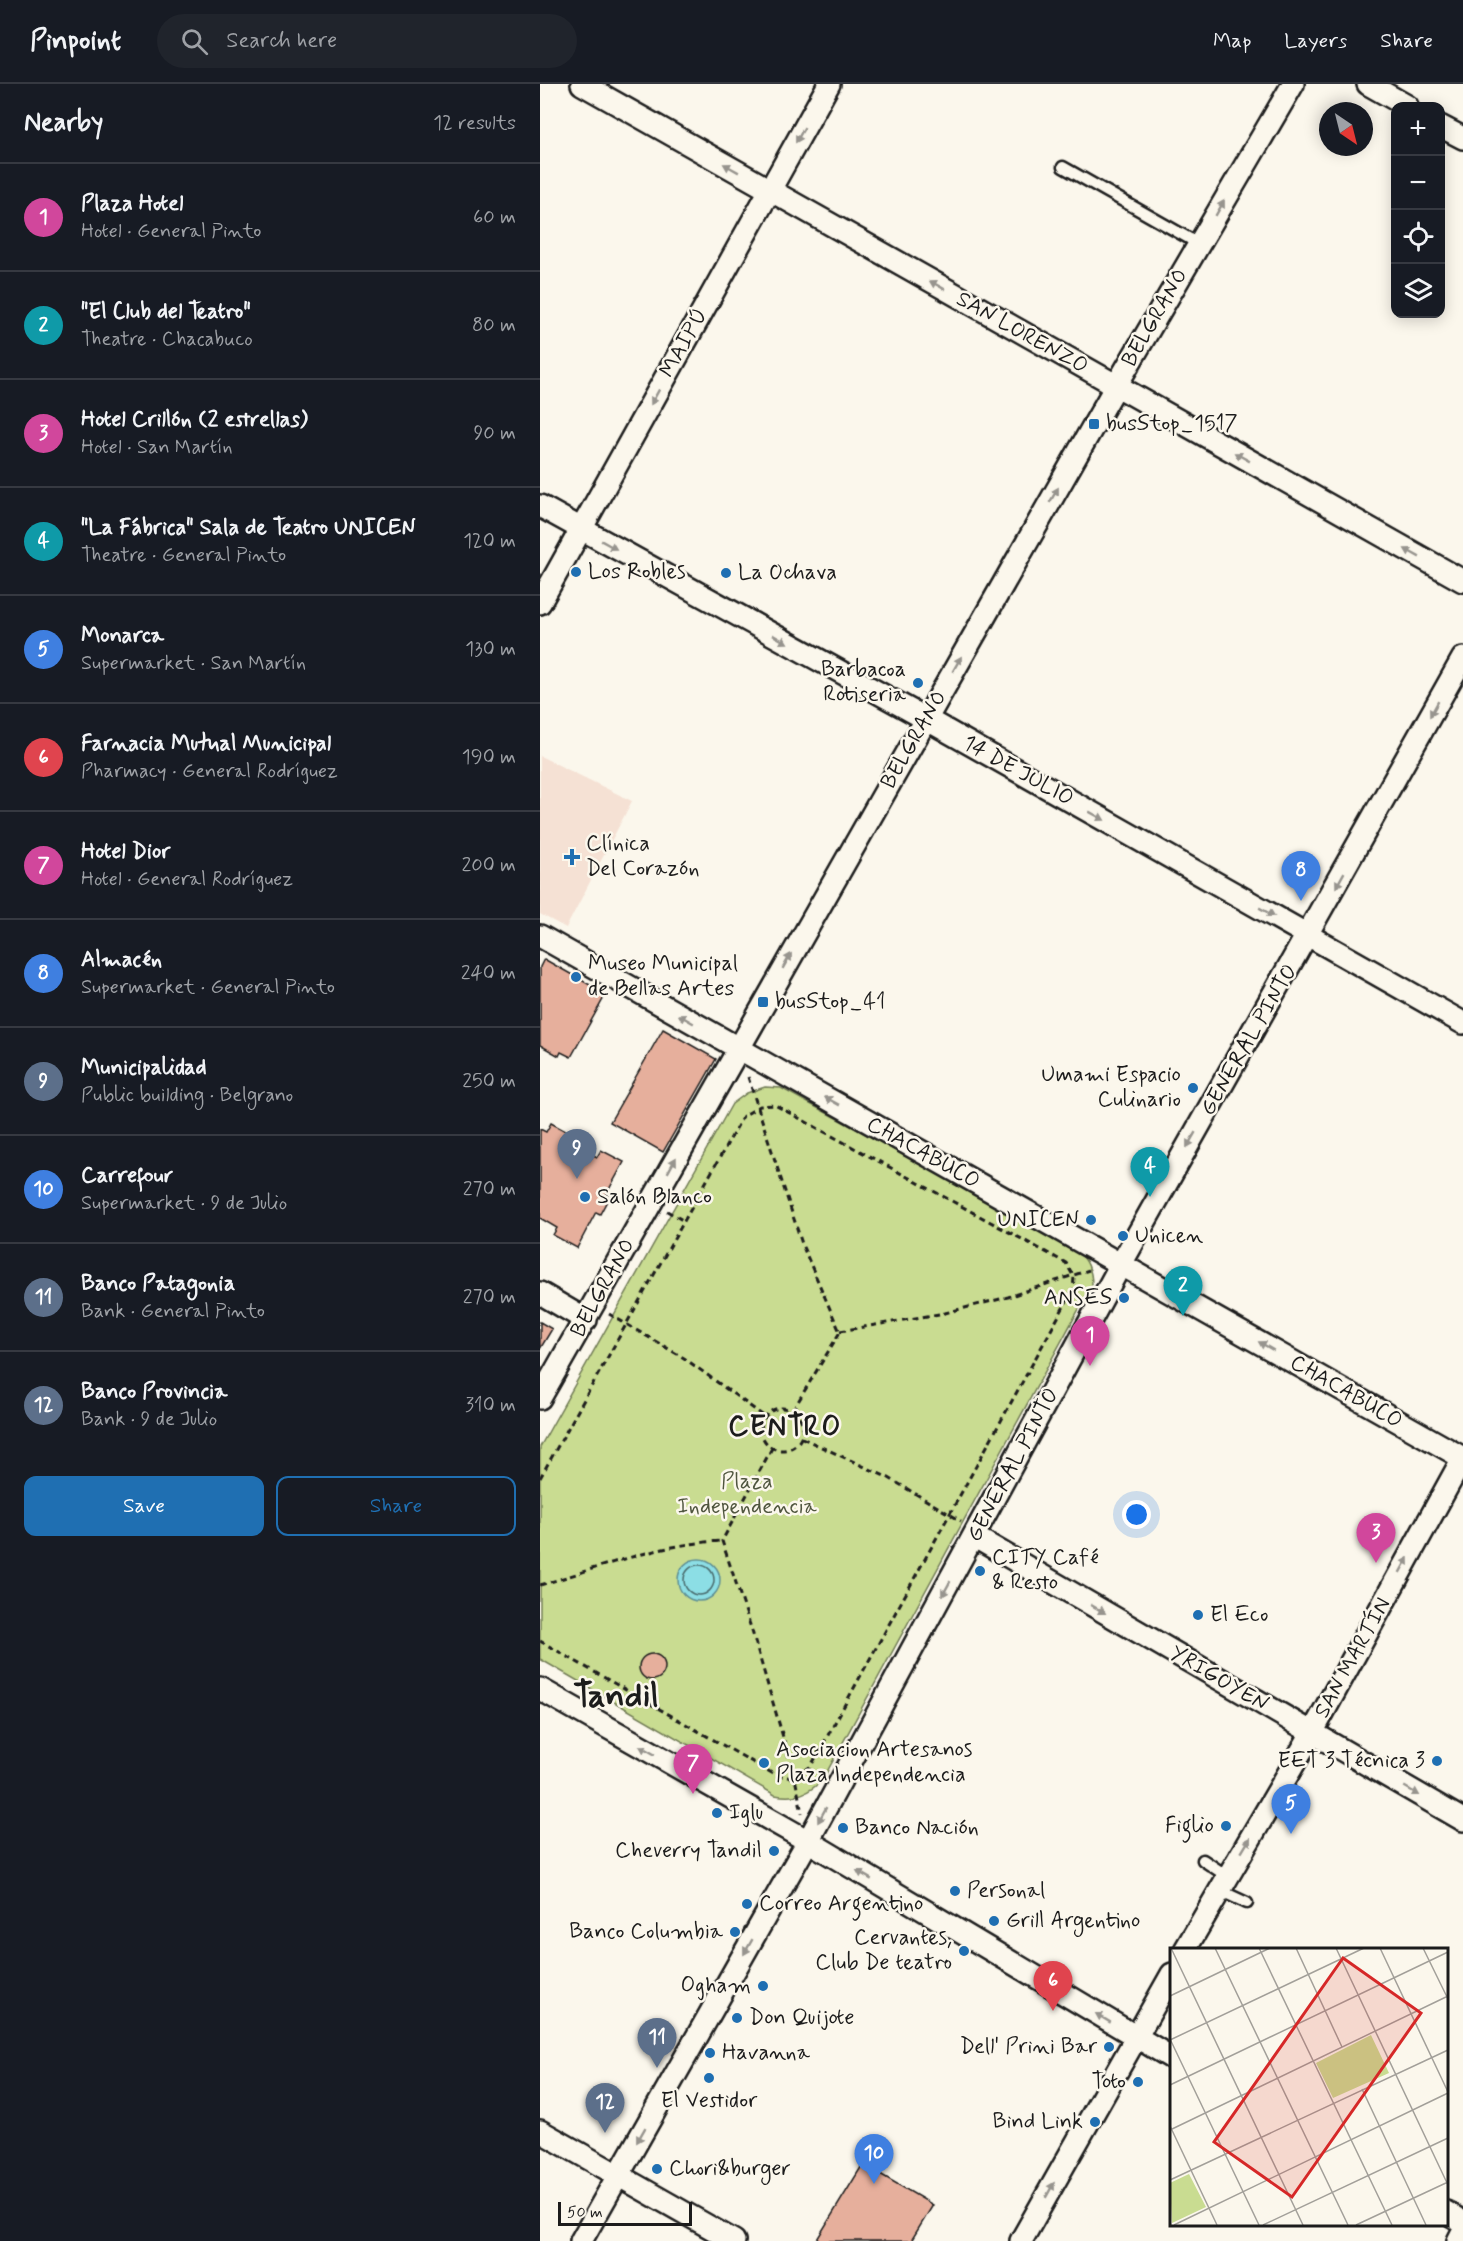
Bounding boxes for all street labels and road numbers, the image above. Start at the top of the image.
street label: BELGRANO [1116,264,1194,372]
street label: SAN LORENZO [951,285,1093,381]
street label: MAIPÚ [654,303,714,383]
street label: BELGRANO [875,686,953,794]
street label: 14 DE JULIO [958,729,1078,813]
street label: GENERAL PINTO [1194,959,1304,1121]
street label: CHACABUCO [861,1110,985,1196]
street label: BELGRANO [564,1234,642,1342]
street label: CHACABUCO [1285,1349,1407,1435]
street label: GENERAL PINTO [961,1383,1065,1547]
street label: SAN MARTÍN [1308,1592,1398,1723]
street label: YRIGOYEN [1164,1639,1274,1719]

